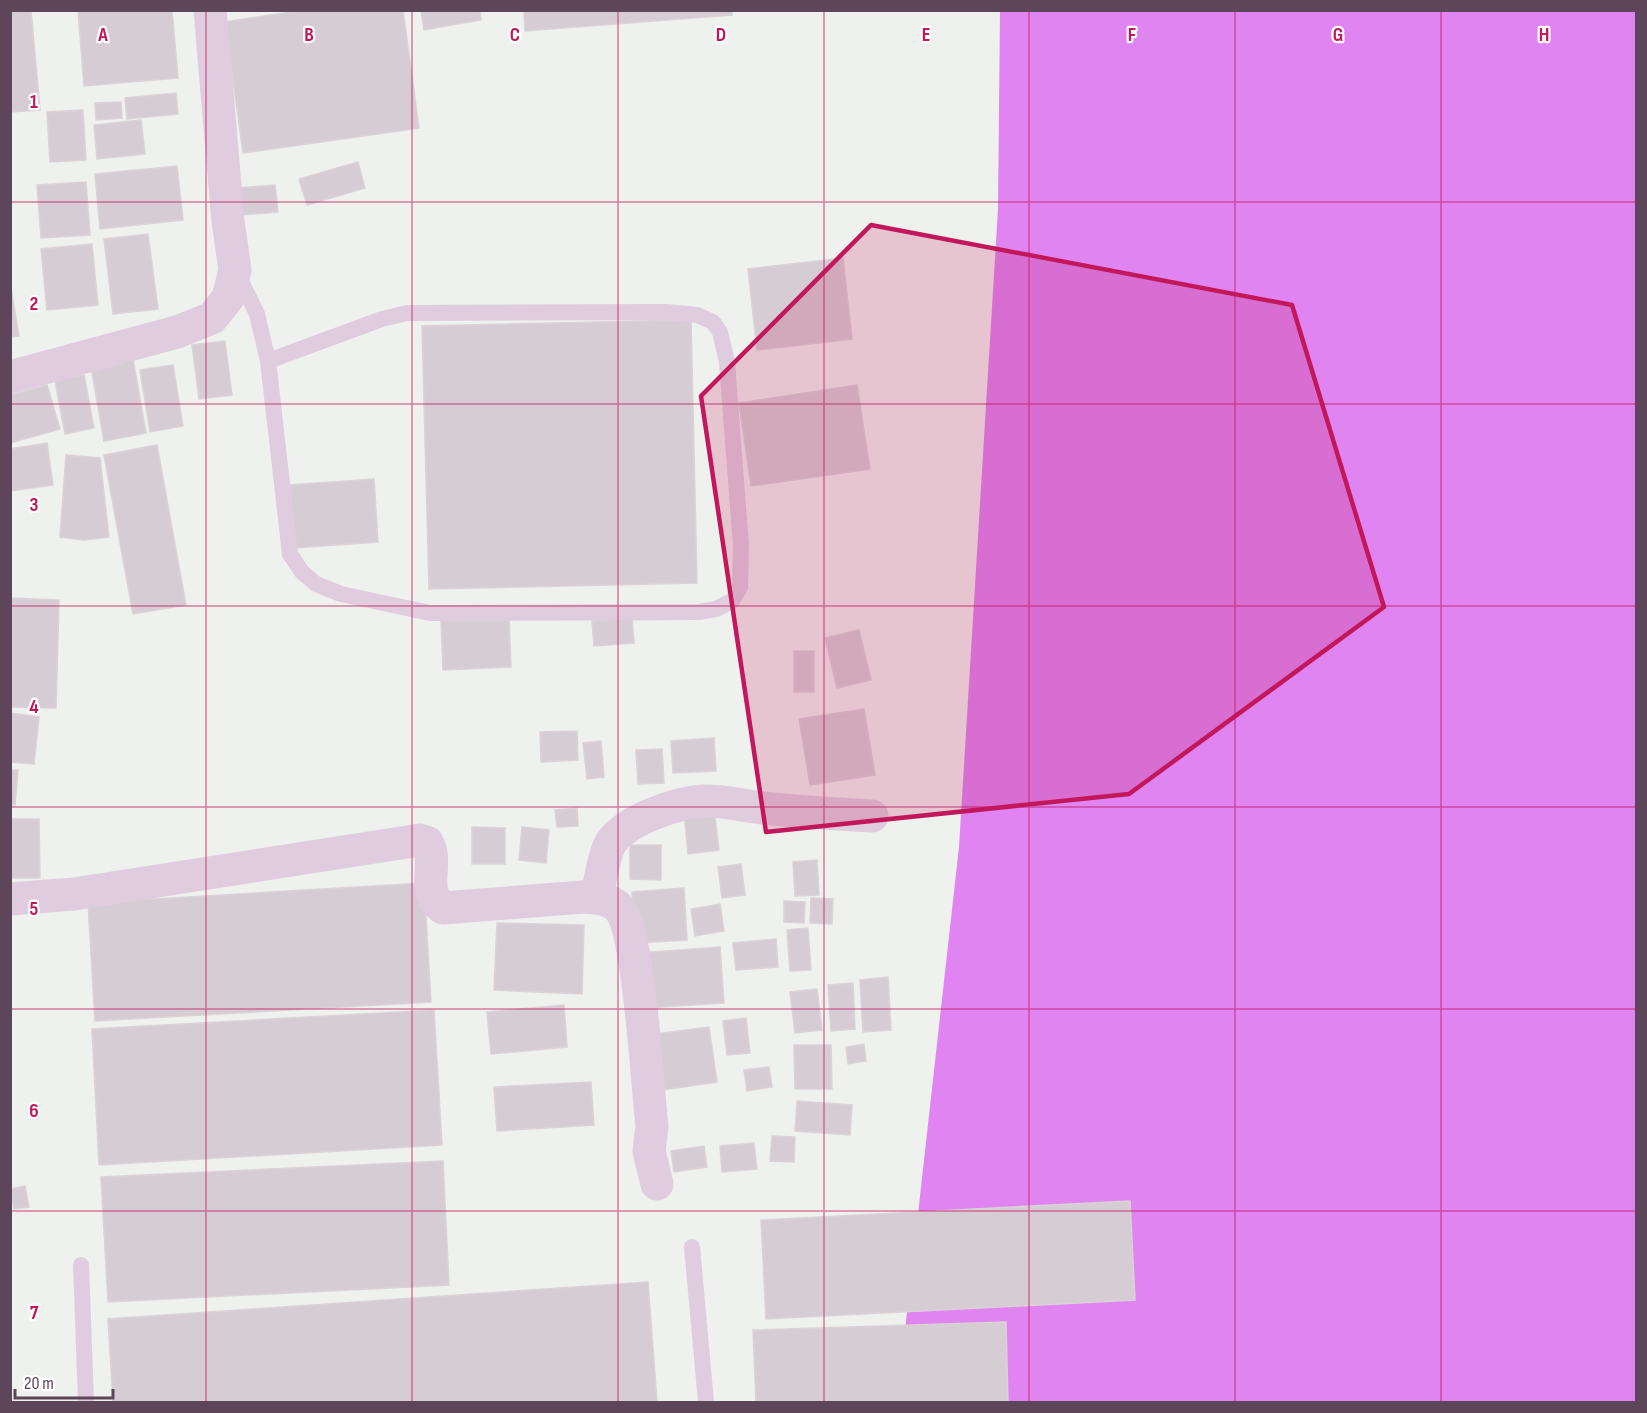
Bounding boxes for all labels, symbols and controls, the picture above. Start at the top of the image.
text: A [97,23,108,47]
text: B [304,23,314,47]
text: C [510,23,520,47]
text: D [716,23,726,47]
text: E [922,23,930,47]
text: F [1128,23,1136,47]
text: G [1333,23,1343,47]
text: H [1539,23,1549,47]
text: 1 [30,90,38,114]
text: 2 [30,292,38,316]
text: 3 [30,493,39,517]
text: 4 [29,695,39,719]
text: 5 [30,897,39,921]
text: 6 [29,1099,39,1123]
text: 7 [30,1301,39,1325]
scale bar [15,1362,112,1400]
text: 20 m [24,1373,54,1394]

